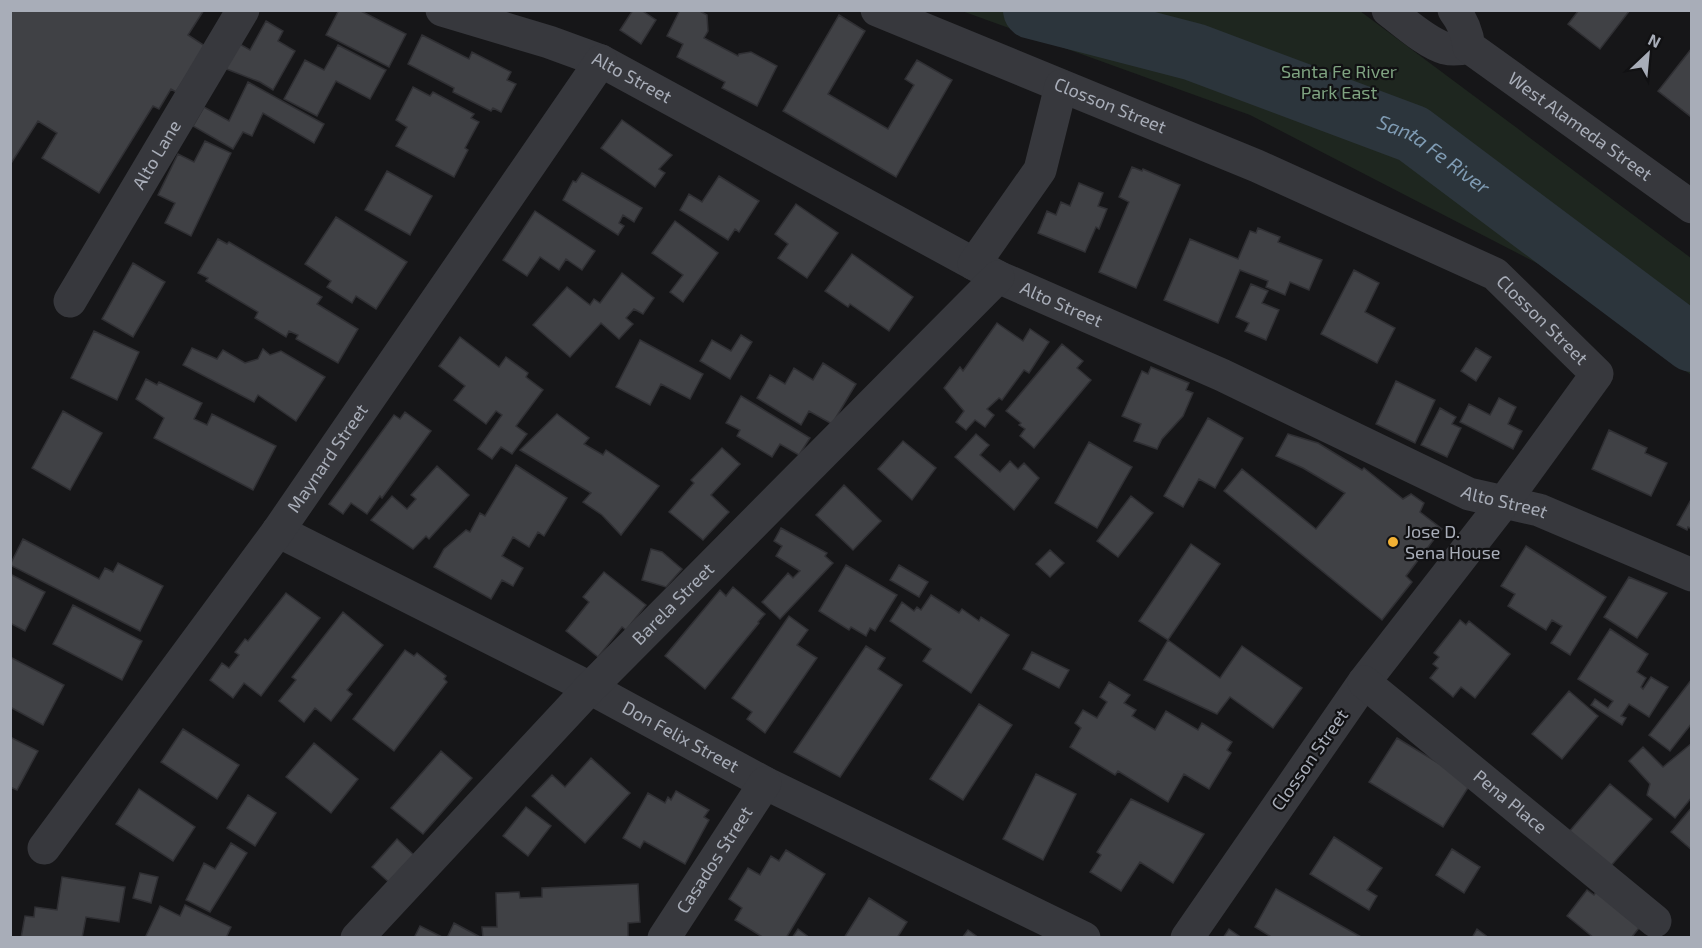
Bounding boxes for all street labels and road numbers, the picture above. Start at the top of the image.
street label: Alto Street [589,47,676,107]
street label: West Alameda Street [1504,67,1657,185]
street label: Closson Street [1051,72,1170,138]
street label: Alto Lane [127,116,185,193]
street label: Closson Street [1493,270,1593,369]
street label: Alto Street [1017,276,1106,331]
street label: Maynard Street [282,399,372,516]
street label: Alto Street [1458,480,1551,523]
street label: Barela Street [627,558,718,649]
street label: Don Felix Street [619,696,743,777]
street label: Closson Street [1266,704,1352,814]
street label: Pena Place [1469,765,1552,838]
street label: Casados Street [671,802,757,917]

